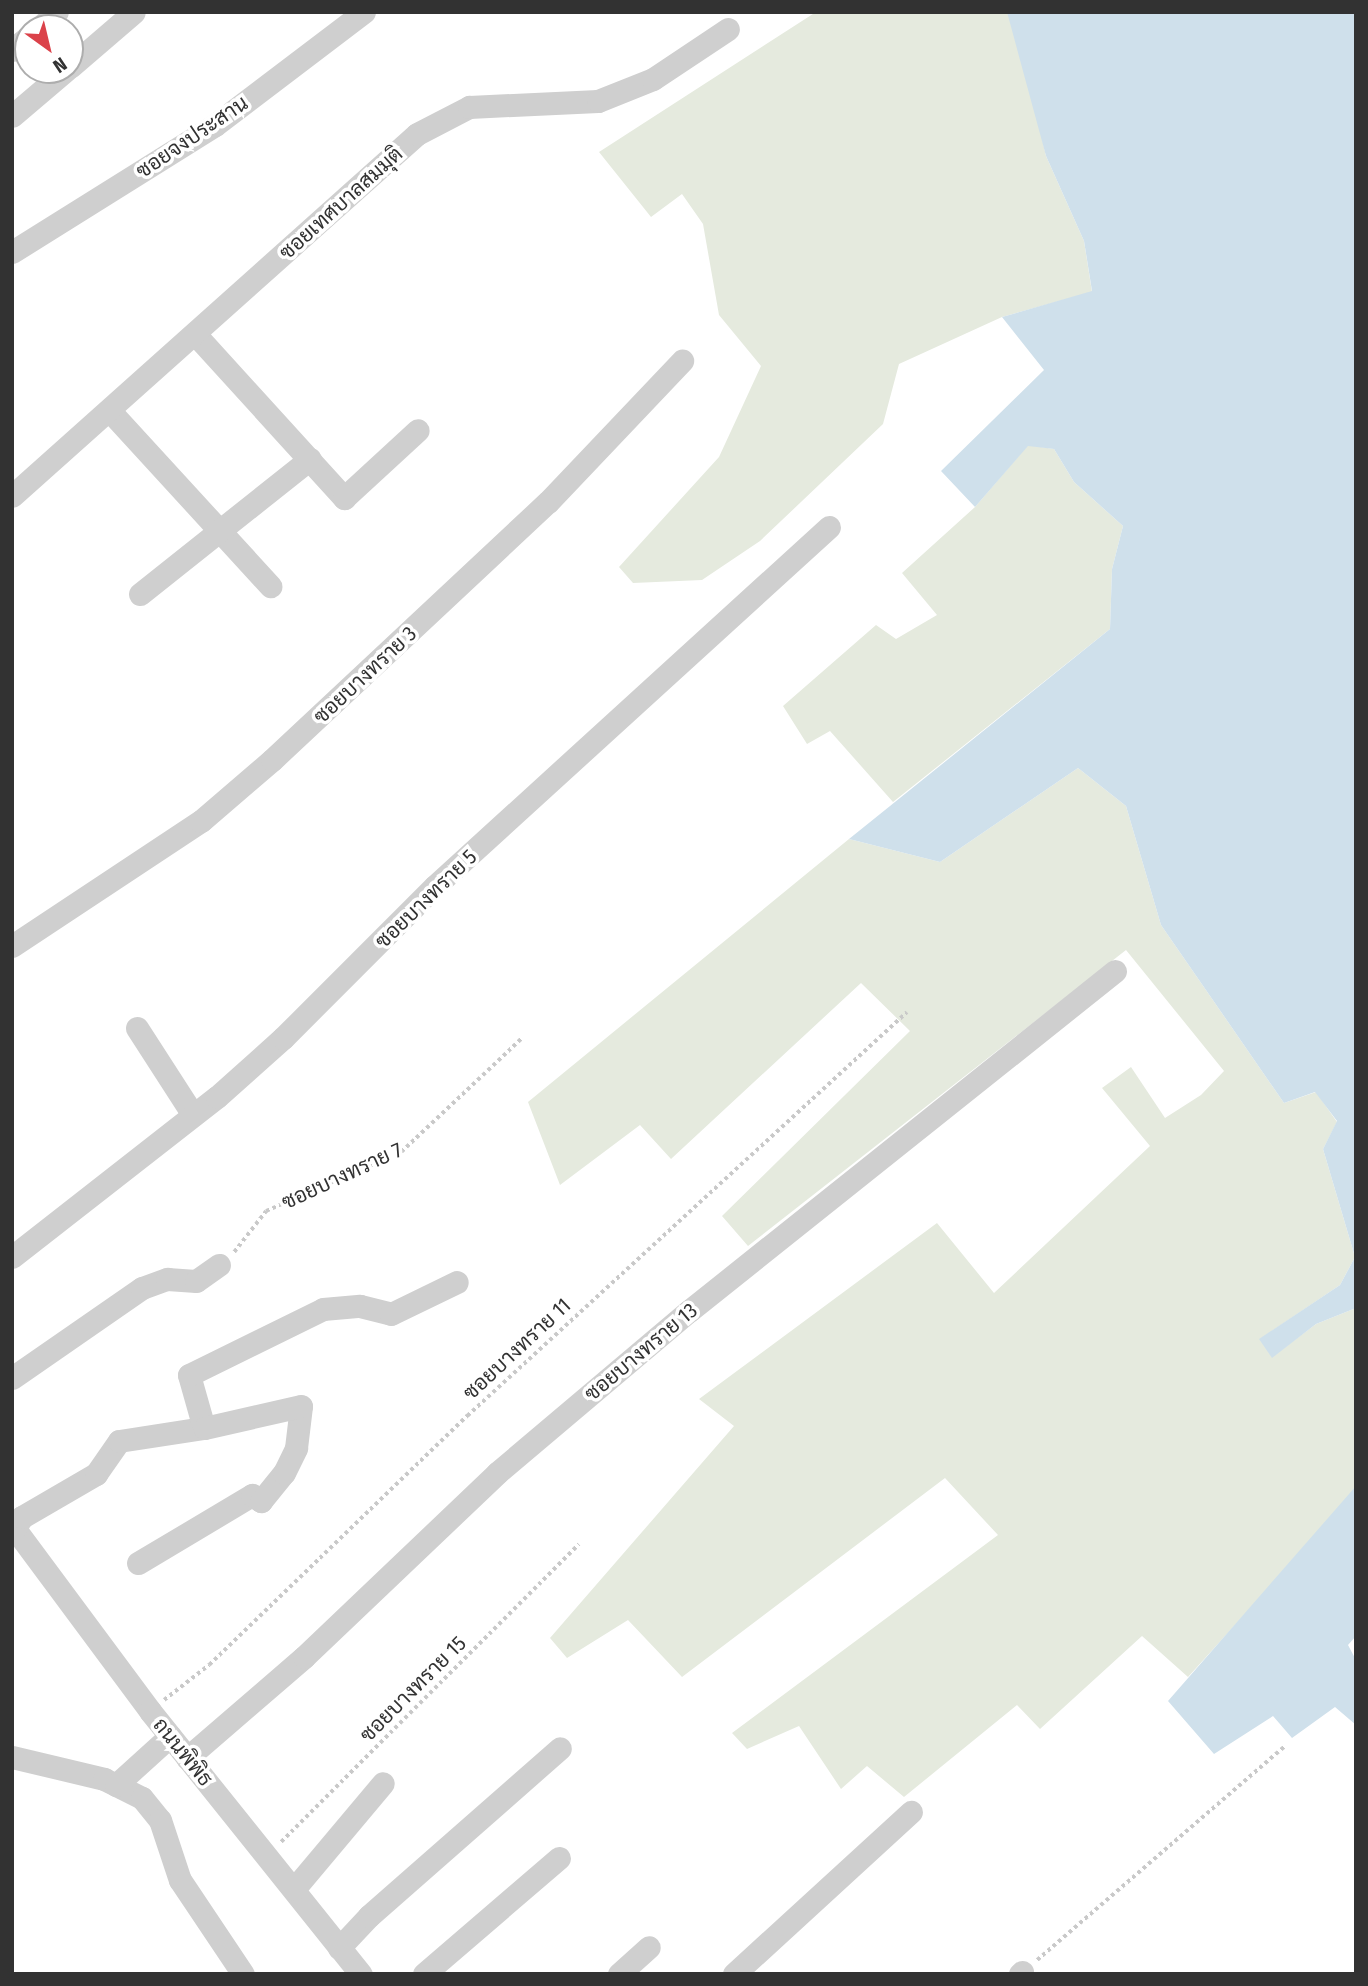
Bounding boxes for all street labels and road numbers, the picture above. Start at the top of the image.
street label: ซอยจงประสาน [131,90,253,184]
street label: ซอยเทศบาลสมมุติ [274,141,408,265]
street label: ซอยบางทราย 3 [308,621,422,729]
street label: ซอยบางทราย 5 [370,844,482,954]
street label: ซอยบางทราย 7 [278,1137,406,1215]
street label: ซอยบางทราย 11 [458,1293,576,1405]
street label: ซอยบางทราย 13 [580,1298,702,1406]
street label: ซอยบางทราย 15 [355,1631,471,1747]
street label: ถนนพิพิธ [148,1713,218,1791]

